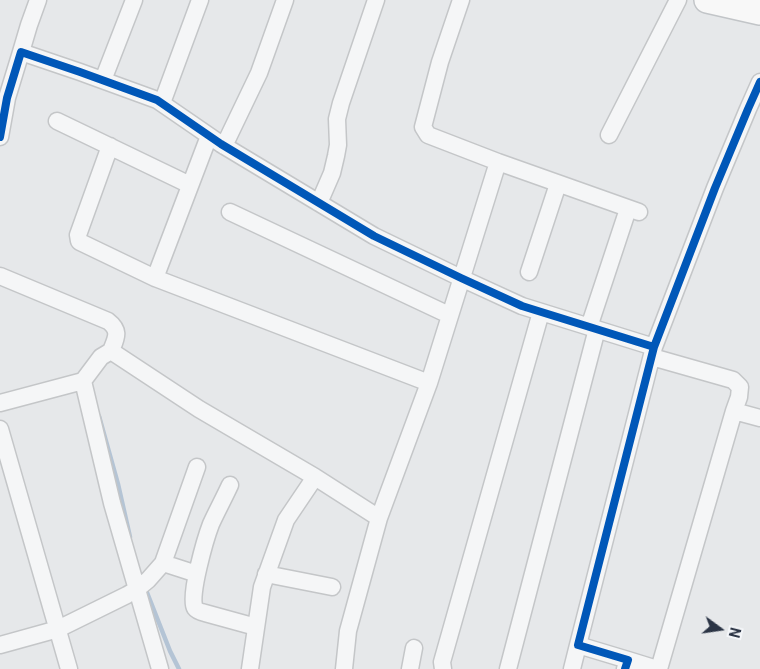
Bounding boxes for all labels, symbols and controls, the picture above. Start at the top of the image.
north arrow [695,604,745,654]
text: N [726,626,744,639]

